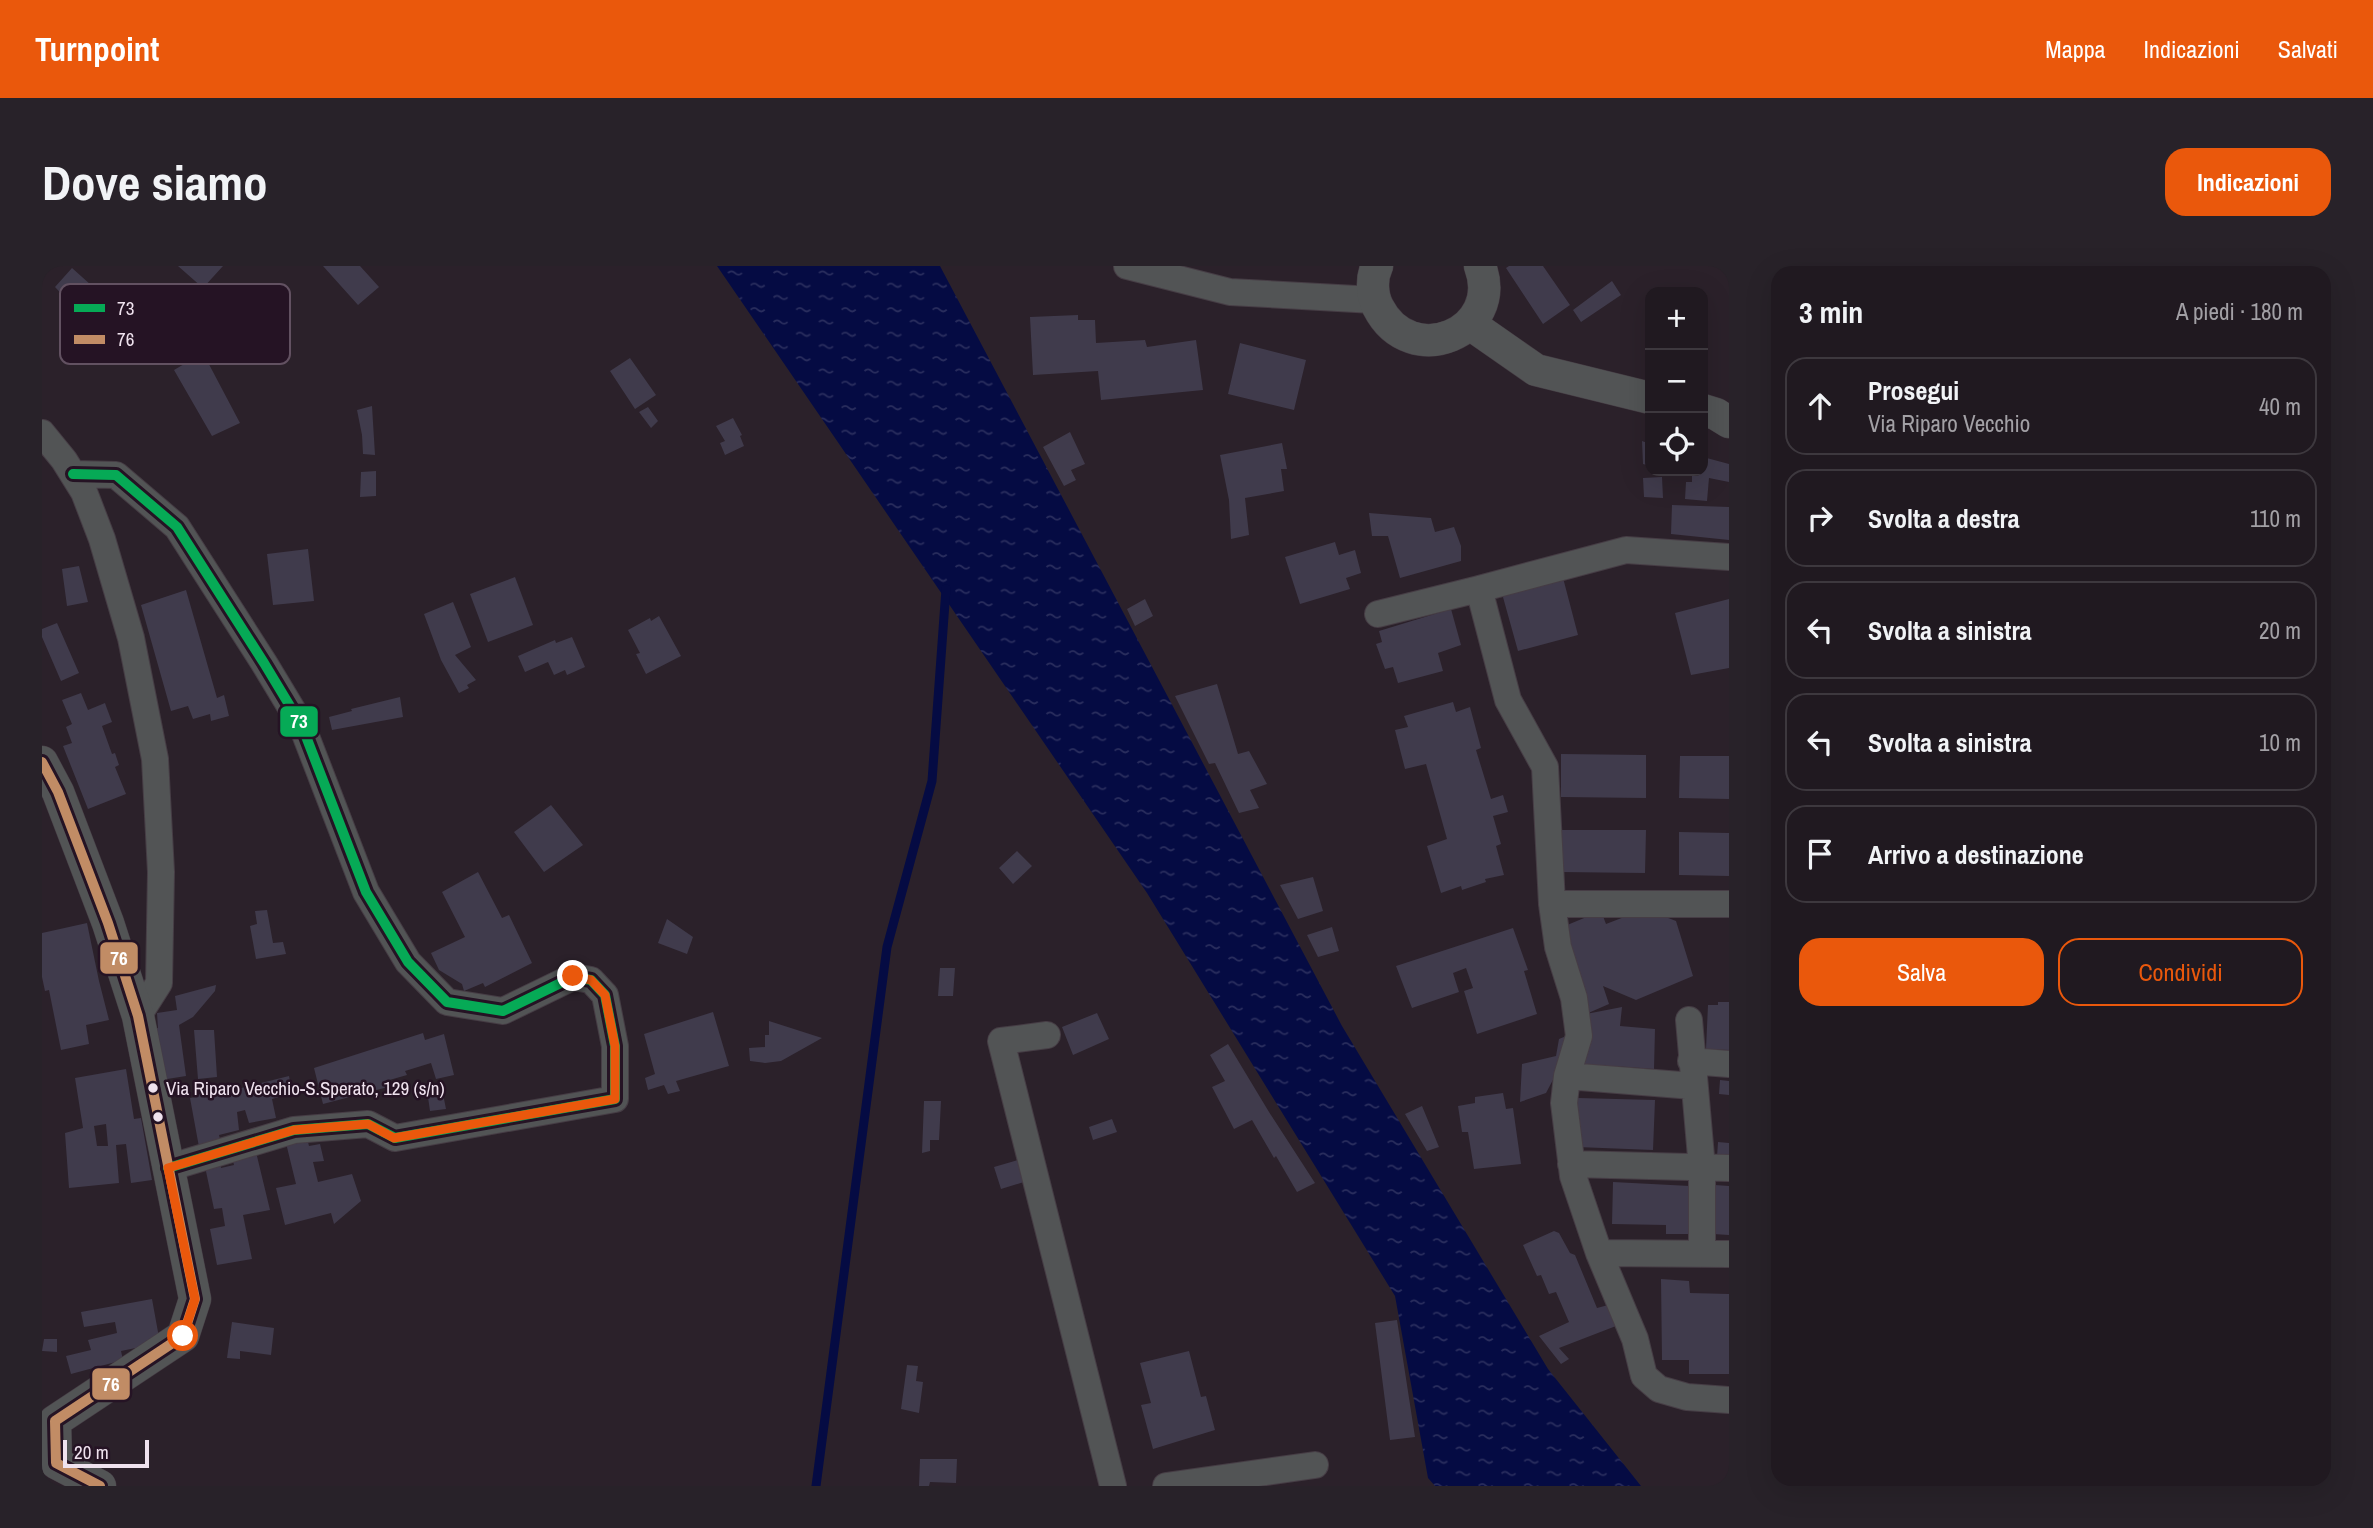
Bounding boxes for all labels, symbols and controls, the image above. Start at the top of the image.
text: Turnpoint [35,27,159,71]
text: Mappa [2045,33,2106,65]
text: Indicazioni [2144,33,2240,65]
text: Salvati [2278,33,2338,65]
button: Indicazioni [2165,148,2331,216]
text: Dove siamo [42,149,268,215]
legend [60,284,290,364]
map controls [1645,287,1708,476]
button: + [1645,287,1708,350]
text: 3 min [1799,292,1863,332]
text: 73 [117,295,134,321]
text: A piedi · 180 m [2176,296,2303,327]
text: 76 [117,326,134,352]
button: − [1645,350,1708,413]
text: Prosegui [1868,373,1959,408]
icon: ahead [1801,387,1839,425]
text: 40 m [2259,391,2301,422]
text: Via Riparo Vecchio [1868,408,2030,439]
button: locate [1645,413,1708,476]
icon: right [1801,499,1839,537]
text: Svolta a destra [1868,501,2020,536]
text: 110 m [2250,503,2301,534]
icon: left [1801,611,1839,649]
text: Svolta a sinistra [1868,613,2032,648]
text: 20 m [2259,615,2301,646]
line badge: 73 [279,705,319,738]
text: 73 [290,708,308,734]
icon: left [1801,723,1839,761]
text: Svolta a sinistra [1868,725,2032,760]
text: 10 m [2259,727,2301,758]
icon: arrive [1801,835,1839,873]
text: Arrivo a destinazione [1868,837,2084,872]
button: Salva [1799,938,2044,1006]
button: Condividi [2058,938,2303,1006]
line badge: 76 [99,941,139,975]
text: 76 [110,945,128,971]
route end [557,960,588,991]
place label: Via Riparo Vecchio-S.Sperato, 129 (s/n) [166,1075,445,1101]
marker: Via Riparo Vecchio-S.Sperato, 129 (s/n) [146,1081,160,1095]
unlabelled marker [151,1110,165,1124]
route start [167,1320,198,1351]
line badge: 76 [91,1367,131,1401]
text: 76 [102,1371,120,1397]
scale bar [63,1437,149,1469]
text: 20 m [74,1439,109,1465]

